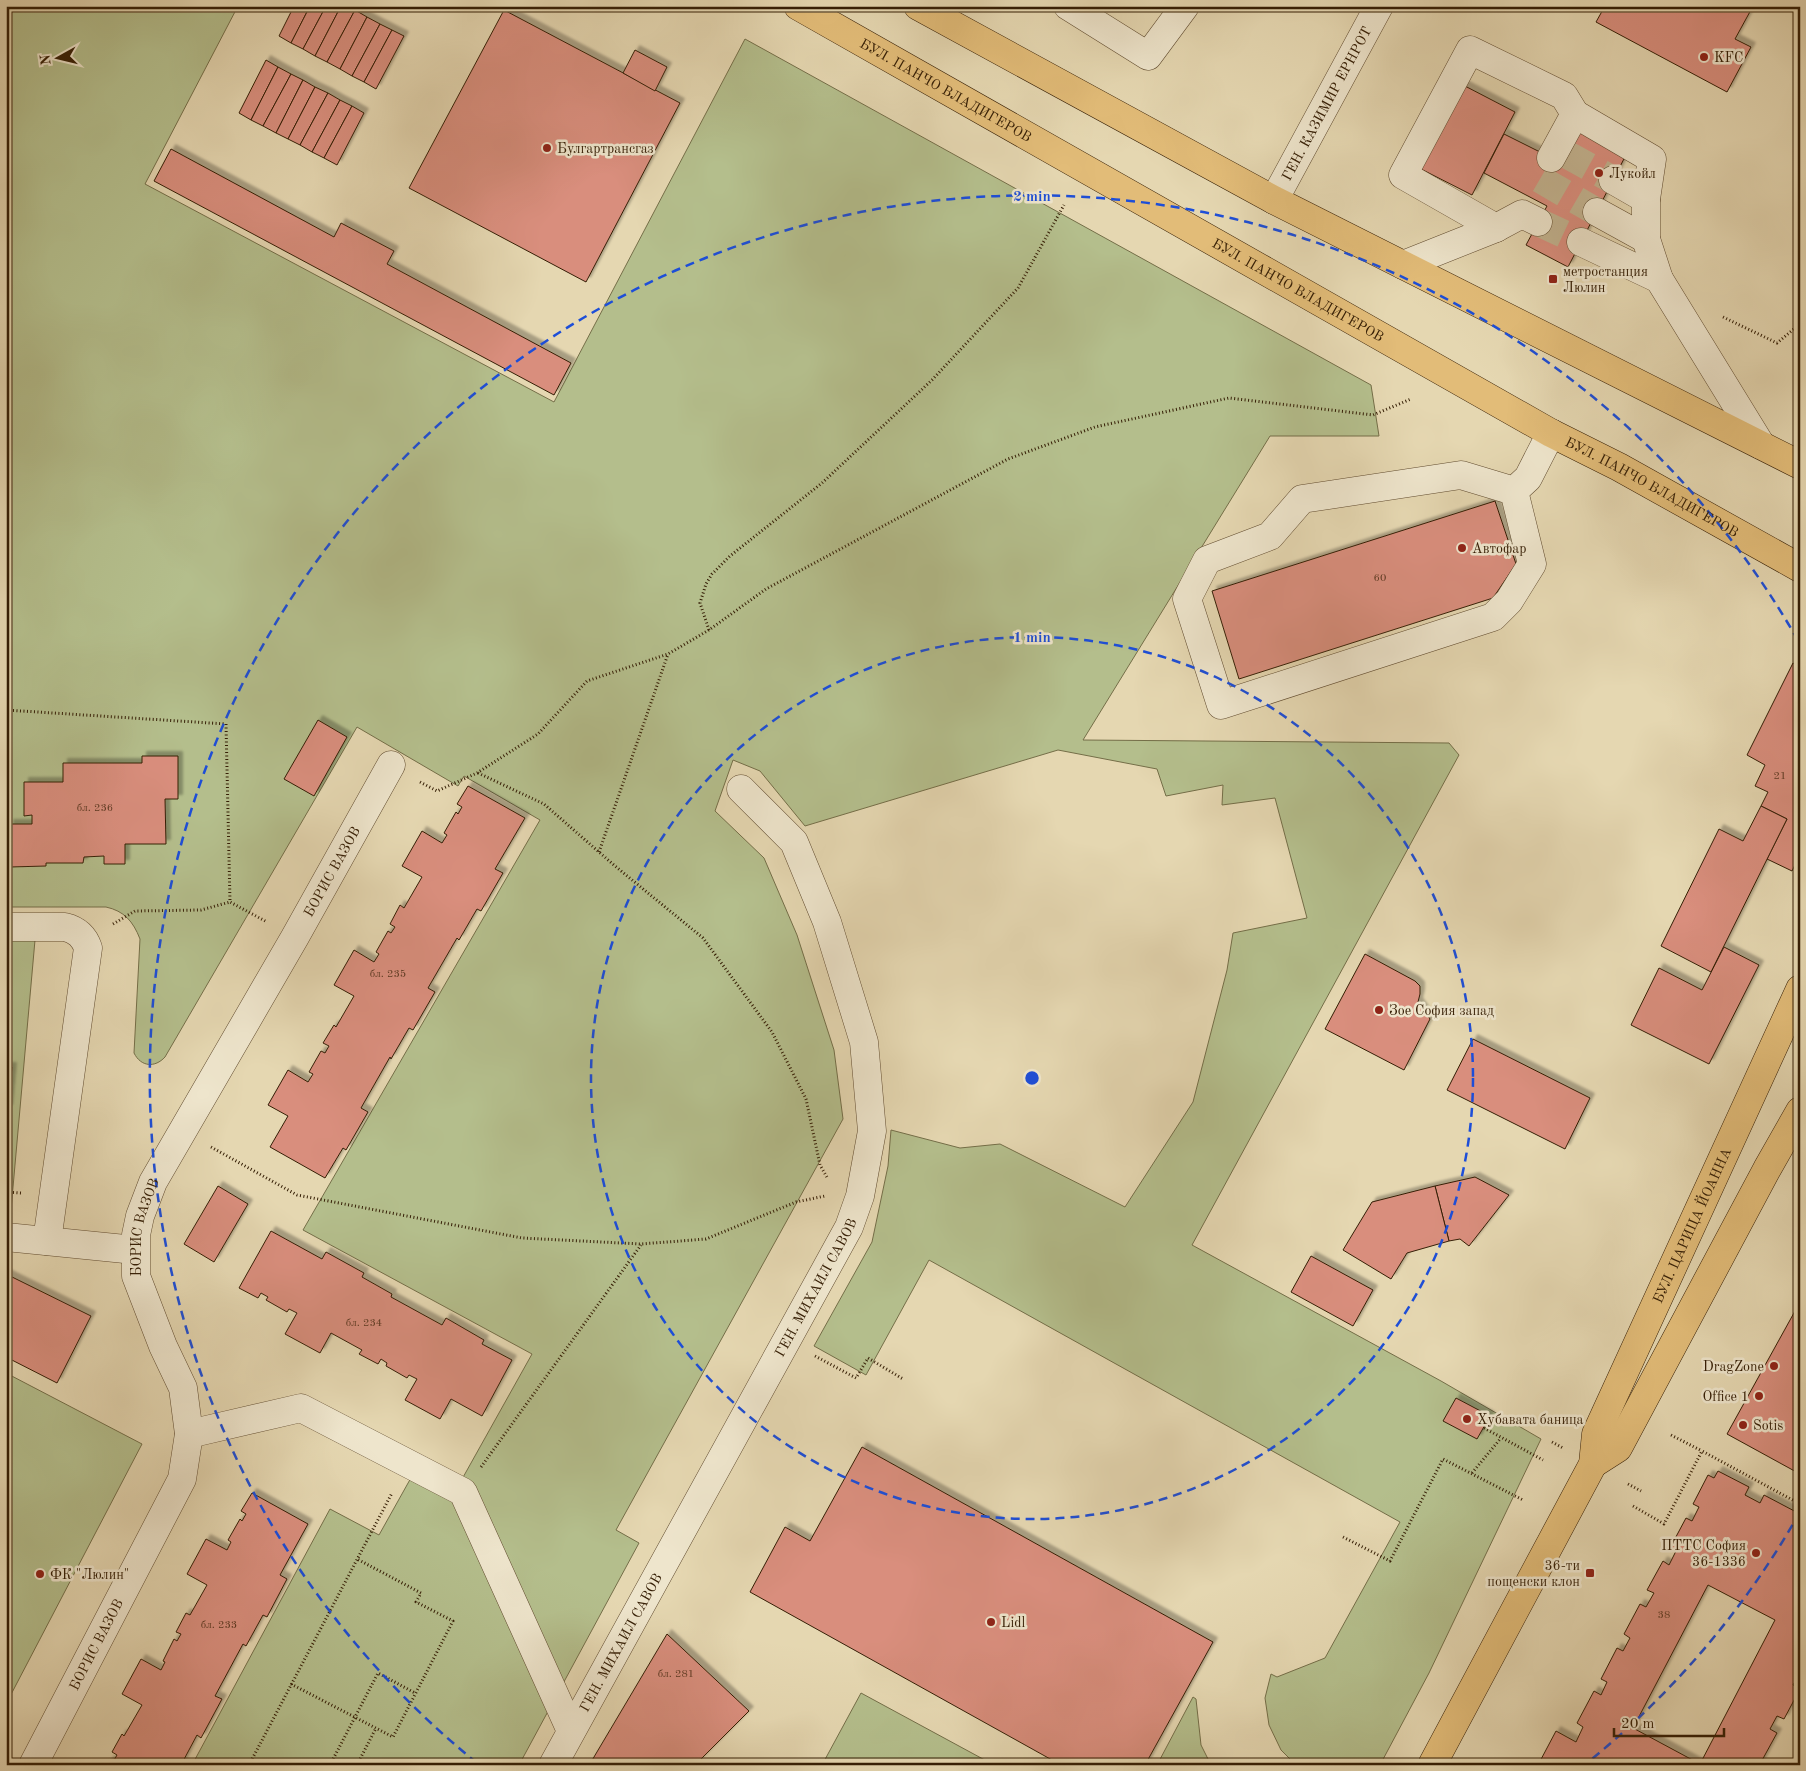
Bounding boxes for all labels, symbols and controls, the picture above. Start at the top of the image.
street label: ГЕН. КАЗИМИР ЕРНРОТ [1280,24,1375,183]
north arrow [32,32,82,82]
street label: БУЛ. ПАНЧО ВЛАДИГЕРОВ [857,37,1034,145]
marker: KFC [1698,51,1710,63]
place label: KFC [1714,51,1743,65]
text: N [38,53,54,66]
marker: Булгартрансгаз [541,142,553,154]
place label: Булгартрансгаз [557,142,654,156]
marker: Лукойл [1593,167,1605,179]
place label: Лукойл [1609,167,1656,181]
text: 2 min [1013,190,1051,205]
street label: БУЛ. ПАНЧО ВЛАДИГЕРОВ [1210,236,1386,345]
place label: метростанция Люлин [1563,265,1648,295]
marker: метростанция Люлин [1547,273,1559,285]
street label: БУЛ. ПАНЧО ВЛАДИГЕРОВ [1563,435,1740,540]
marker: Автофар [1456,542,1468,554]
place label: Автофар [1472,542,1526,557]
house number: 60 [1374,573,1386,584]
text: 1 min [1013,631,1051,646]
house number: 21 [1774,771,1786,782]
house number: бл. 236 [77,803,113,814]
street label: БОРИС ВАЗОВ [302,824,363,919]
house number: бл. 235 [370,969,406,980]
marker: Зое София запад [1373,1004,1385,1016]
place label: Зое София запад [1389,1004,1494,1019]
centre of rings [1023,1069,1041,1087]
street label: БУЛ. ЦАРИЦА ЙОАННА [1651,1146,1734,1306]
street label: БОРИС ВАЗОВ [130,1176,162,1276]
street label: ГЕН. МИХАИЛ САВОВ [773,1217,859,1359]
house number: бл. 234 [346,1318,382,1329]
place label: DragZone [1703,1360,1764,1374]
marker: DragZone [1768,1360,1780,1372]
place label: Office 1 [1703,1390,1749,1404]
marker: Office 1 [1753,1390,1765,1402]
marker: Хубавата баница [1461,1413,1473,1425]
place label: Хубавата баница [1477,1413,1584,1427]
marker: Sotis [1737,1419,1749,1431]
place label: Sotis [1753,1419,1783,1433]
place label: ПТТС София 36-1336 [1661,1539,1746,1569]
marker: ПТТС София 36-1336 [1750,1547,1762,1559]
place label: 36-ти пощенски клон [1487,1559,1580,1589]
marker: 36-ти пощенски клон [1584,1567,1596,1579]
marker: ФК "Люлин" [34,1568,46,1580]
place label: ФК "Люлин" [50,1568,129,1582]
street label: ГЕН. МИХАИЛ САВОВ [578,1571,665,1714]
street label: БОРИС ВАЗОВ [67,1597,126,1693]
house number: 38 [1658,1610,1670,1621]
marker: Lidl [985,1616,997,1628]
place label: Lidl [1001,1616,1025,1630]
house number: бл. 233 [201,1620,237,1631]
house number: бл. 281 [658,1669,694,1680]
scale bar [1614,1706,1724,1738]
text: 20 m [1621,1717,1655,1732]

